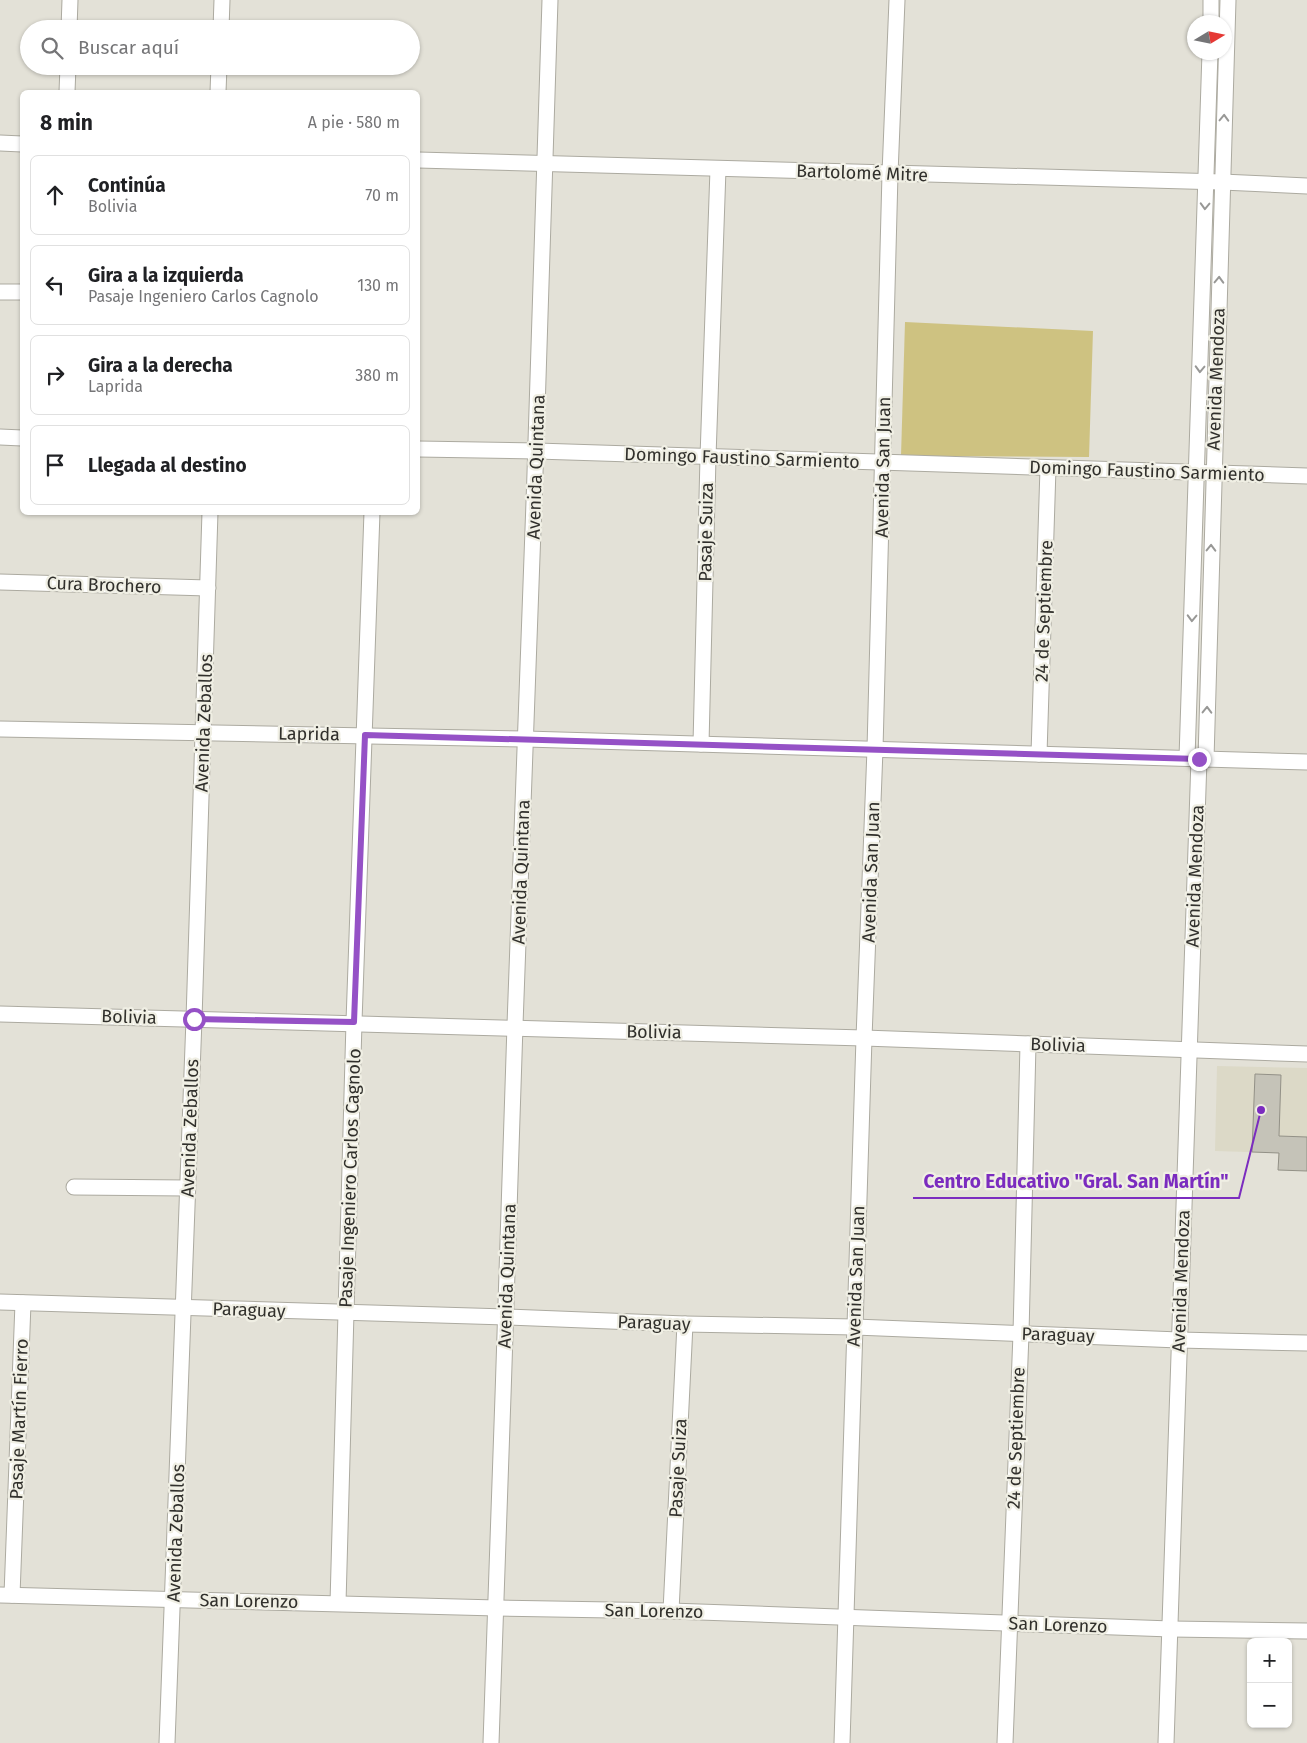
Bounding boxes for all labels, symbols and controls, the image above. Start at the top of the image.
north arrow [1187,15,1232,60]
search box [20,20,420,75]
icon: search [38,34,66,62]
text: Buscar aquí [78,36,179,59]
text: 8 min [40,110,93,136]
text: A pie · 580 m [308,113,400,132]
one-way arrow [1219,114,1229,122]
street label: Bartolomé Mitre [796,160,928,186]
text: Continúa [88,174,166,197]
icon: ahead [41,181,69,209]
text: 70 m [365,186,399,205]
text: Bolivia [88,197,137,216]
one-way arrow [1200,202,1210,210]
text: Gira a la izquierda [88,264,244,287]
icon: left [41,271,69,299]
text: 130 m [357,276,399,295]
one-way arrow [1214,276,1224,284]
text: Pasaje Ingeniero Carlos Cagnolo [88,287,319,306]
street label: Avenida Mendoza [1203,307,1229,451]
text: Gira a la derecha [88,354,233,377]
icon: right [41,361,69,389]
one-way arrow [1195,365,1205,373]
text: 380 m [355,366,399,385]
text: Laprida [88,377,143,396]
street label: Avenida Quintana [522,394,550,540]
street label: Avenida San Juan [871,396,895,538]
street label: Domingo Faustino Sarmiento [624,443,860,473]
icon: arrive [41,451,69,479]
text: Llegada al destino [88,454,247,477]
street label: Domingo Faustino Sarmiento [1029,456,1265,486]
street label: Pasaje Suiza [694,482,718,582]
street label: 24 de Septiembre [1031,540,1057,682]
one-way arrow [1206,543,1216,551]
street label: Cura Brochero [46,572,162,598]
one-way arrow [1187,615,1197,623]
street label: Avenida Zeballos [191,654,217,792]
one-way arrow [1202,706,1212,714]
street label: Laprida [278,722,340,746]
route end [1188,748,1211,771]
street label: Avenida Quintana [507,799,535,945]
street label: Avenida San Juan [858,801,884,943]
street label: Avenida Mendoza [1182,804,1208,948]
street label: Bolivia [101,1005,157,1029]
route start [183,1008,206,1031]
street label: Bolivia [626,1021,682,1043]
street label: Bolivia [1030,1033,1086,1057]
street label: Pasaje Ingeniero Carlos Cagnolo [334,1048,366,1308]
street label: Avenida Zeballos [177,1059,203,1197]
callout: Centro Educativo "Gral. San Martín" [913,1164,1239,1198]
text: Centro Educativo "Gral. San Martín" [923,1170,1229,1193]
street label: Avenida Quintana [493,1203,521,1349]
street label: Avenida San Juan [843,1205,869,1347]
street label: Avenida Mendoza [1168,1209,1194,1353]
street label: Paraguay [212,1298,286,1322]
street label: Paraguay [617,1311,691,1335]
street label: Paraguay [1021,1323,1095,1347]
street label: Pasaje Martín Fierro [5,1338,33,1500]
street label: 24 de Septiembre [1003,1367,1029,1509]
street label: Pasaje Suiza [664,1418,692,1518]
street label: Avenida Zeballos [163,1464,189,1602]
street label: San Lorenzo [199,1589,299,1613]
street label: San Lorenzo [604,1599,704,1623]
street label: San Lorenzo [1008,1612,1108,1638]
map controls [1247,1638,1292,1728]
button: + [1247,1638,1292,1683]
button: − [1247,1683,1292,1728]

